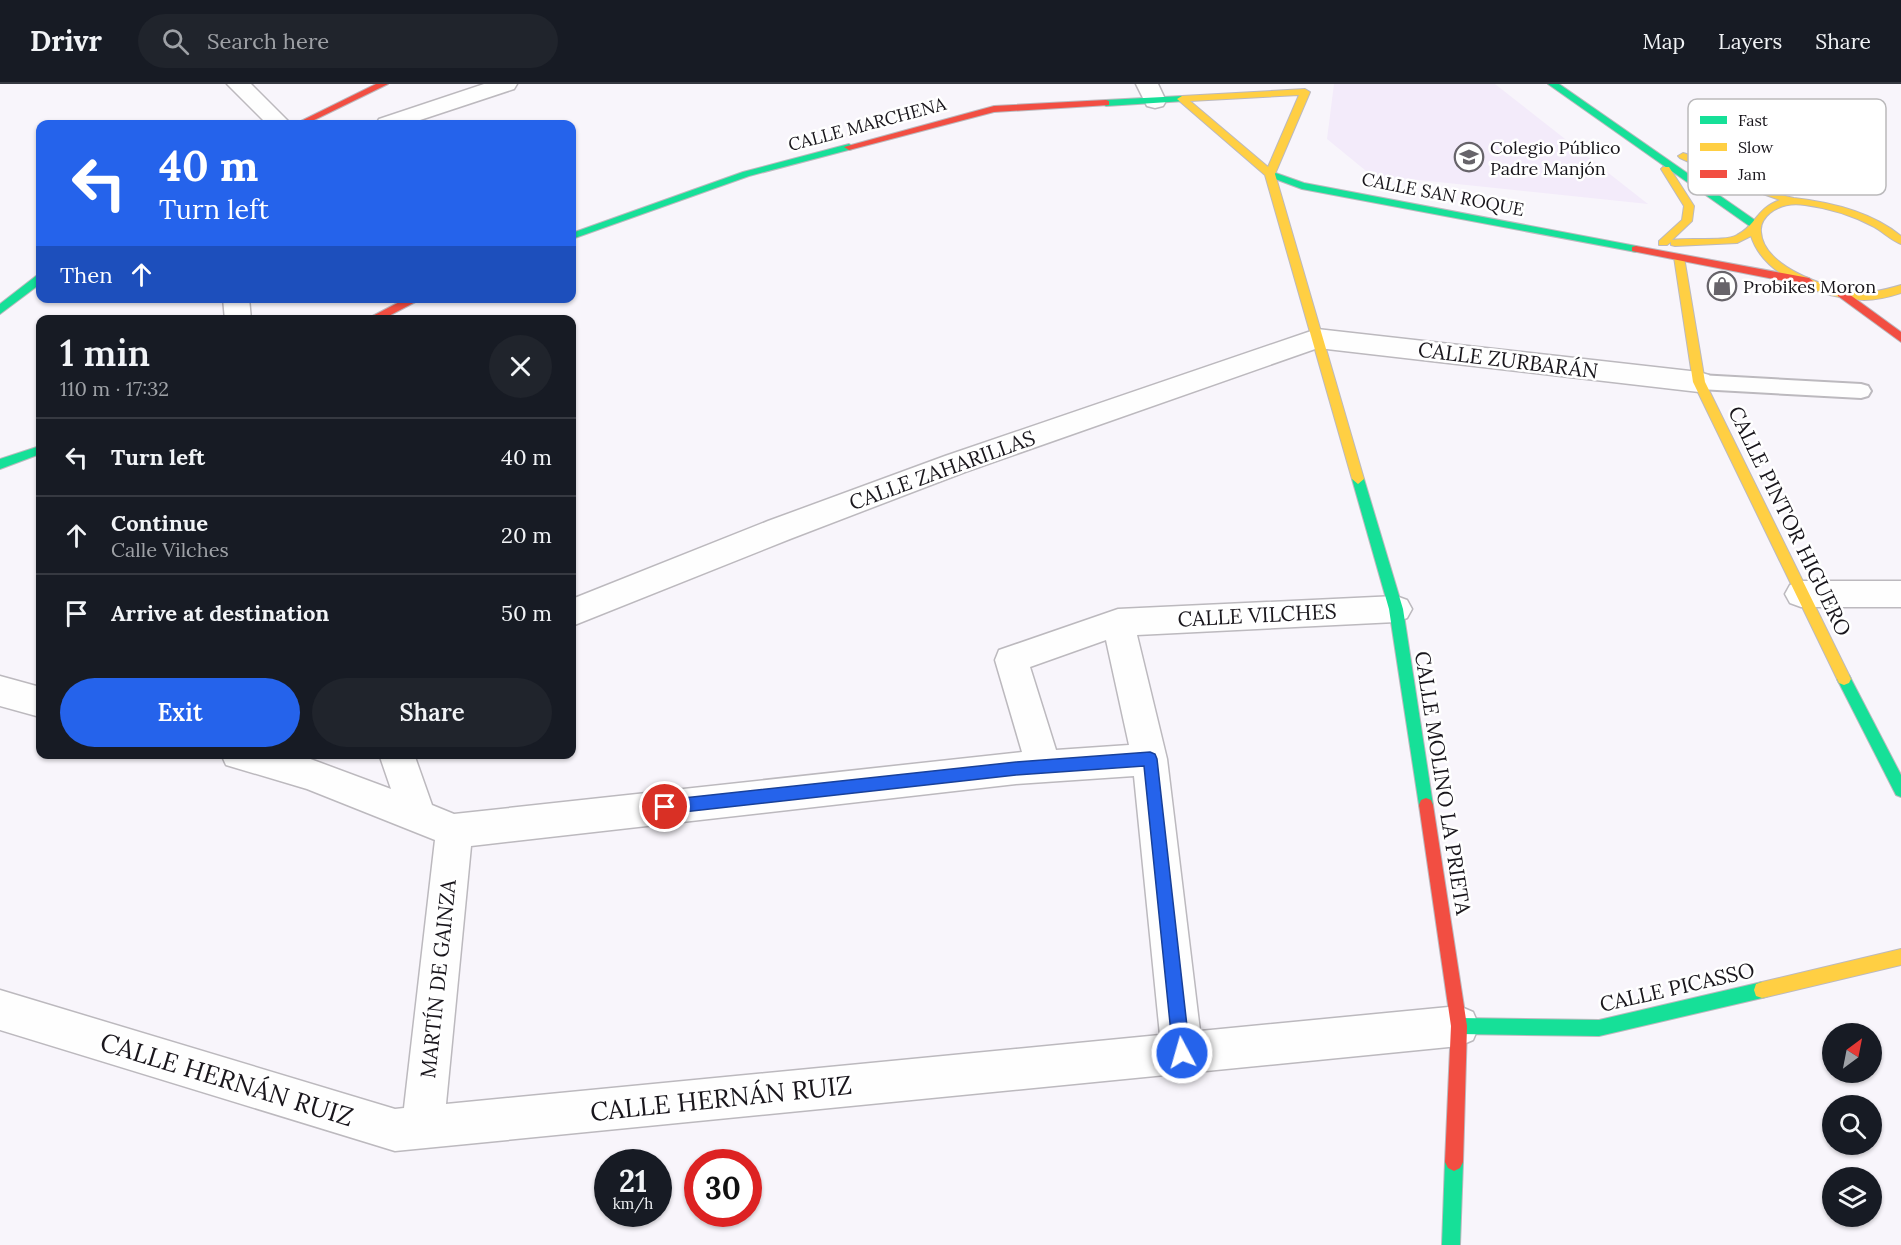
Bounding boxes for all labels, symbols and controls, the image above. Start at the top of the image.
search box [138,14,558,68]
text: Drivr [30,23,102,59]
icon: search [159,25,192,58]
text: Search here [207,27,329,55]
text: Map [1642,28,1685,55]
text: Layers [1718,28,1782,55]
text: Share [1815,28,1871,55]
street label: CALLE MARCHENA [786,92,949,156]
legend [1688,99,1886,195]
text: Fast [1738,110,1769,130]
place label: Colegio Público Padre Manjón [1490,136,1621,180]
text: Slow [1738,137,1774,157]
text: 40 m [159,139,258,193]
school or university icon: Colegio Público Padre Manjón [1453,141,1485,173]
icon: left [60,144,138,222]
text: Jam [1737,164,1766,184]
street label: CALLE SAN ROQUE [1360,167,1526,221]
text: Turn left [159,192,269,226]
icon: ahead [125,258,158,291]
text: Then [60,261,113,289]
shop icon: Probikes Moron [1706,270,1738,302]
place label: Probikes Moron [1743,275,1876,298]
text: 1 min [60,330,150,376]
button: close [489,335,552,398]
street label: CALLE ZURBARÁN [1416,336,1600,384]
text: 110 m · 17:32 [60,376,169,401]
street label: CALLE PINTOR HIGUERO [1722,402,1858,640]
street label: CALLE ZAHARILLAS [845,424,1039,516]
icon: left [60,441,93,474]
text: Turn left [111,443,205,471]
text: 40 m [501,443,552,471]
text: Continue [111,509,208,537]
icon: ahead [60,519,93,552]
text: 20 m [501,521,552,549]
text: Calle Vilches [111,537,229,562]
icon: arrive [60,597,93,630]
street label: CALLE VILCHES [1177,597,1337,633]
text: Arrive at destination [111,599,329,627]
text: 50 m [501,599,552,627]
street label: CALLE MOLINO LA PRIETA [1409,649,1477,918]
button: Exit [60,678,300,747]
button: Share [312,678,552,747]
pin [639,781,690,832]
icon: arrive [648,790,681,823]
street label: MARTÍN DE GAINZA [414,877,462,1080]
street label: CALLE PICASSO [1597,956,1757,1018]
position arrow [1150,1021,1214,1085]
north arrow [1822,1023,1882,1083]
map controls [1822,1023,1882,1227]
street label: CALLE HERNÁN RUIZ [96,1025,358,1133]
street label: CALLE HERNÁN RUIZ [588,1068,854,1128]
button: search [1822,1095,1882,1155]
speed limit sign: 30 [684,1149,762,1227]
text: 21 [619,1162,647,1200]
button: layers [1822,1167,1882,1227]
text: km/h [613,1194,653,1213]

